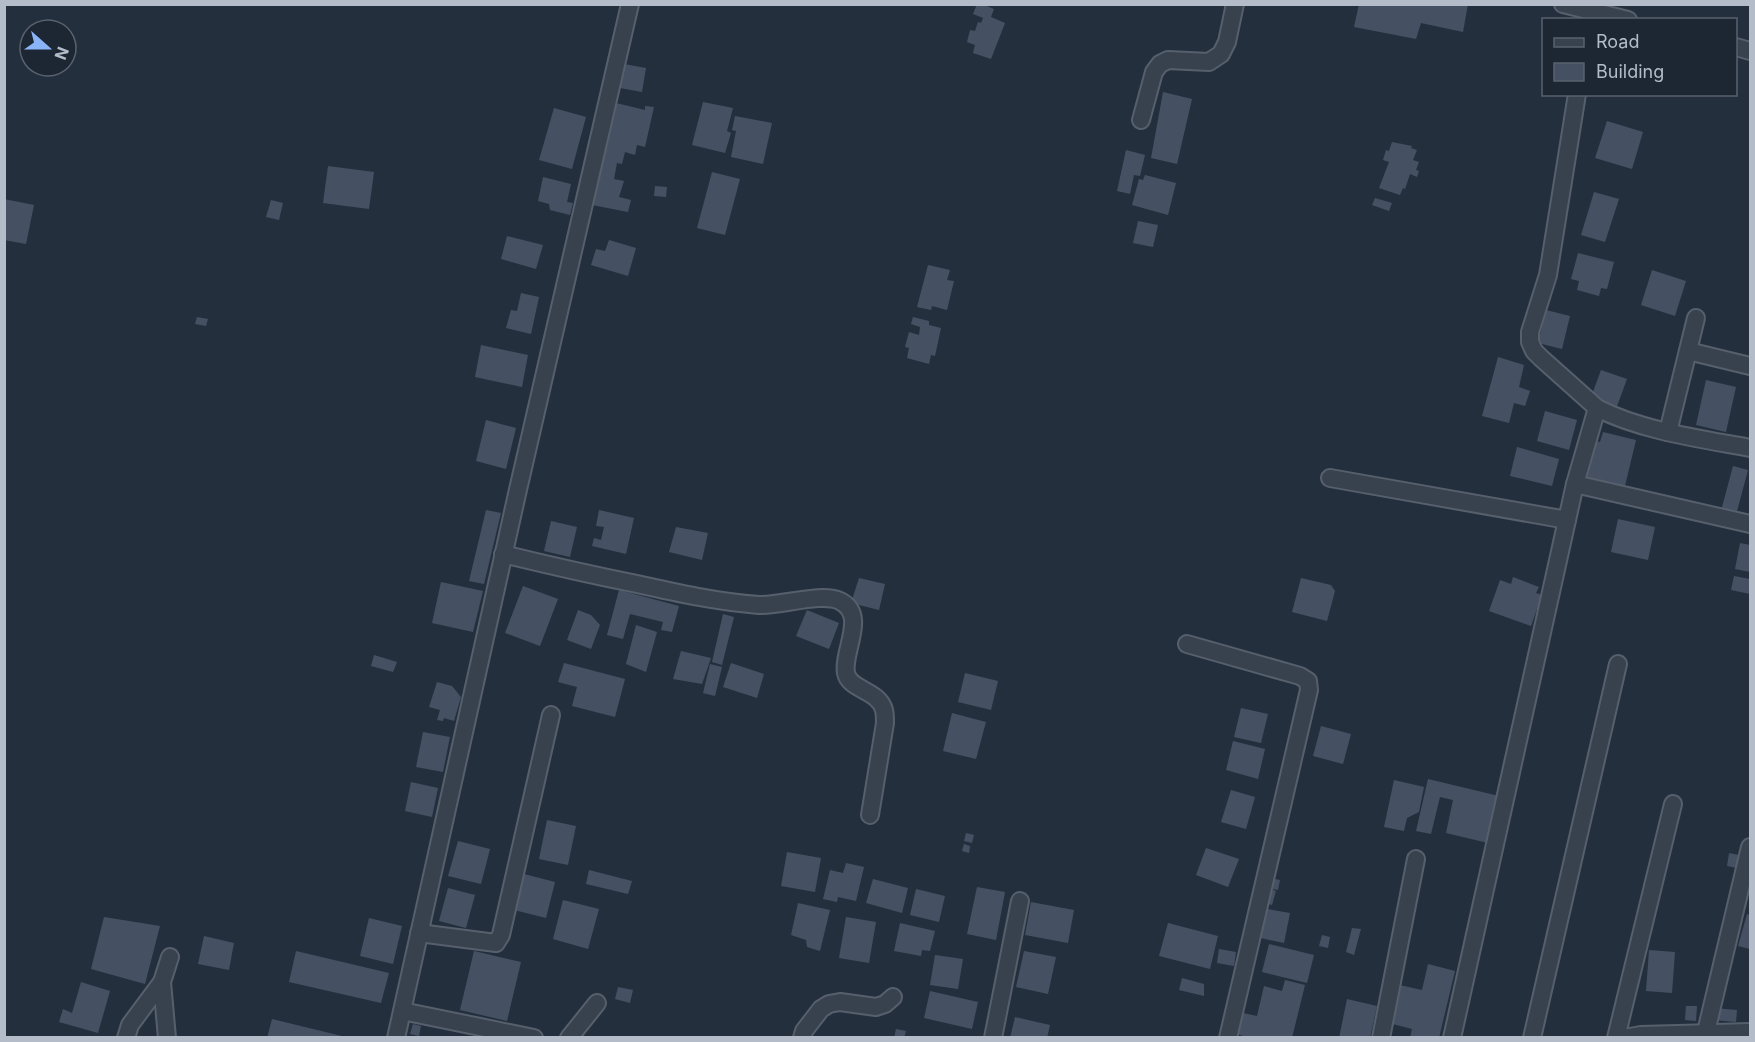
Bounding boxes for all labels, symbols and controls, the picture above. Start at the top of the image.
north arrow [18,18,78,78]
legend [1542,18,1737,96]
text: Road [1596,31,1639,52]
text: N [50,44,74,63]
text: Building [1596,61,1664,82]

